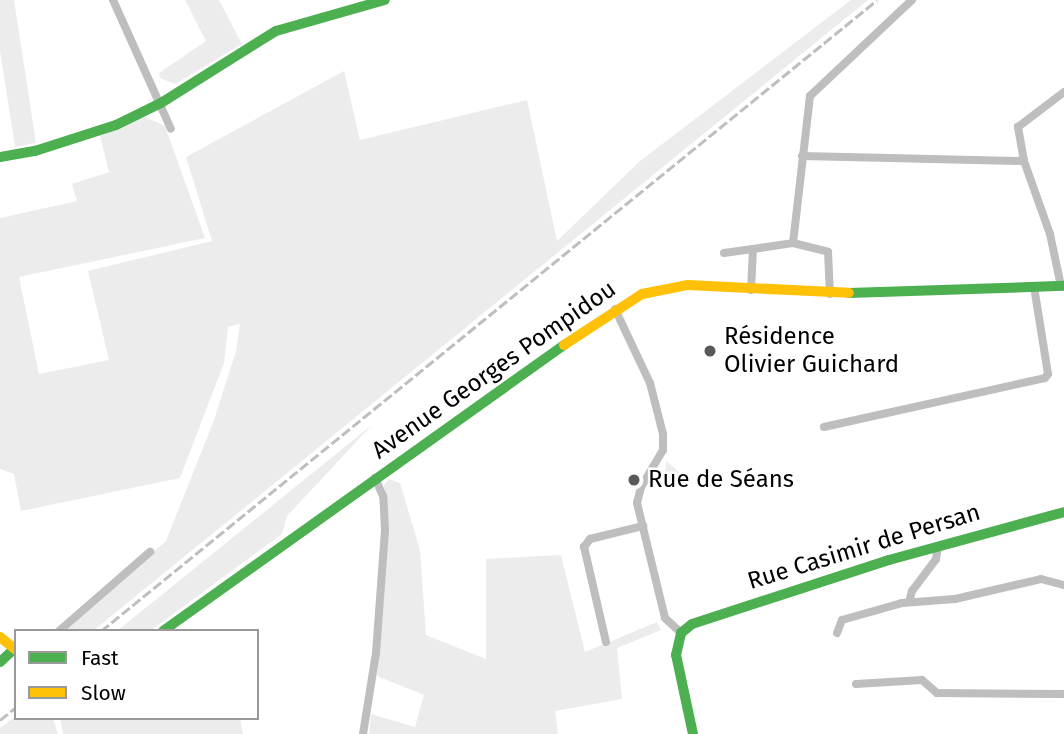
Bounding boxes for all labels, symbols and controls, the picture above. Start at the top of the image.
street label: Avenue Georges Pompidou [367,275,621,465]
place label: Résidence Olivier Guichard [724,323,899,379]
marker: Résidence Olivier Guichard [702,343,718,359]
place label: Rue de Séans [648,466,794,494]
marker: Rue de Séans [626,472,642,488]
street label: Rue Casimir de Persan [744,498,984,596]
legend [14,629,259,720]
text: Fast [81,645,119,671]
text: Slow [81,680,126,706]

